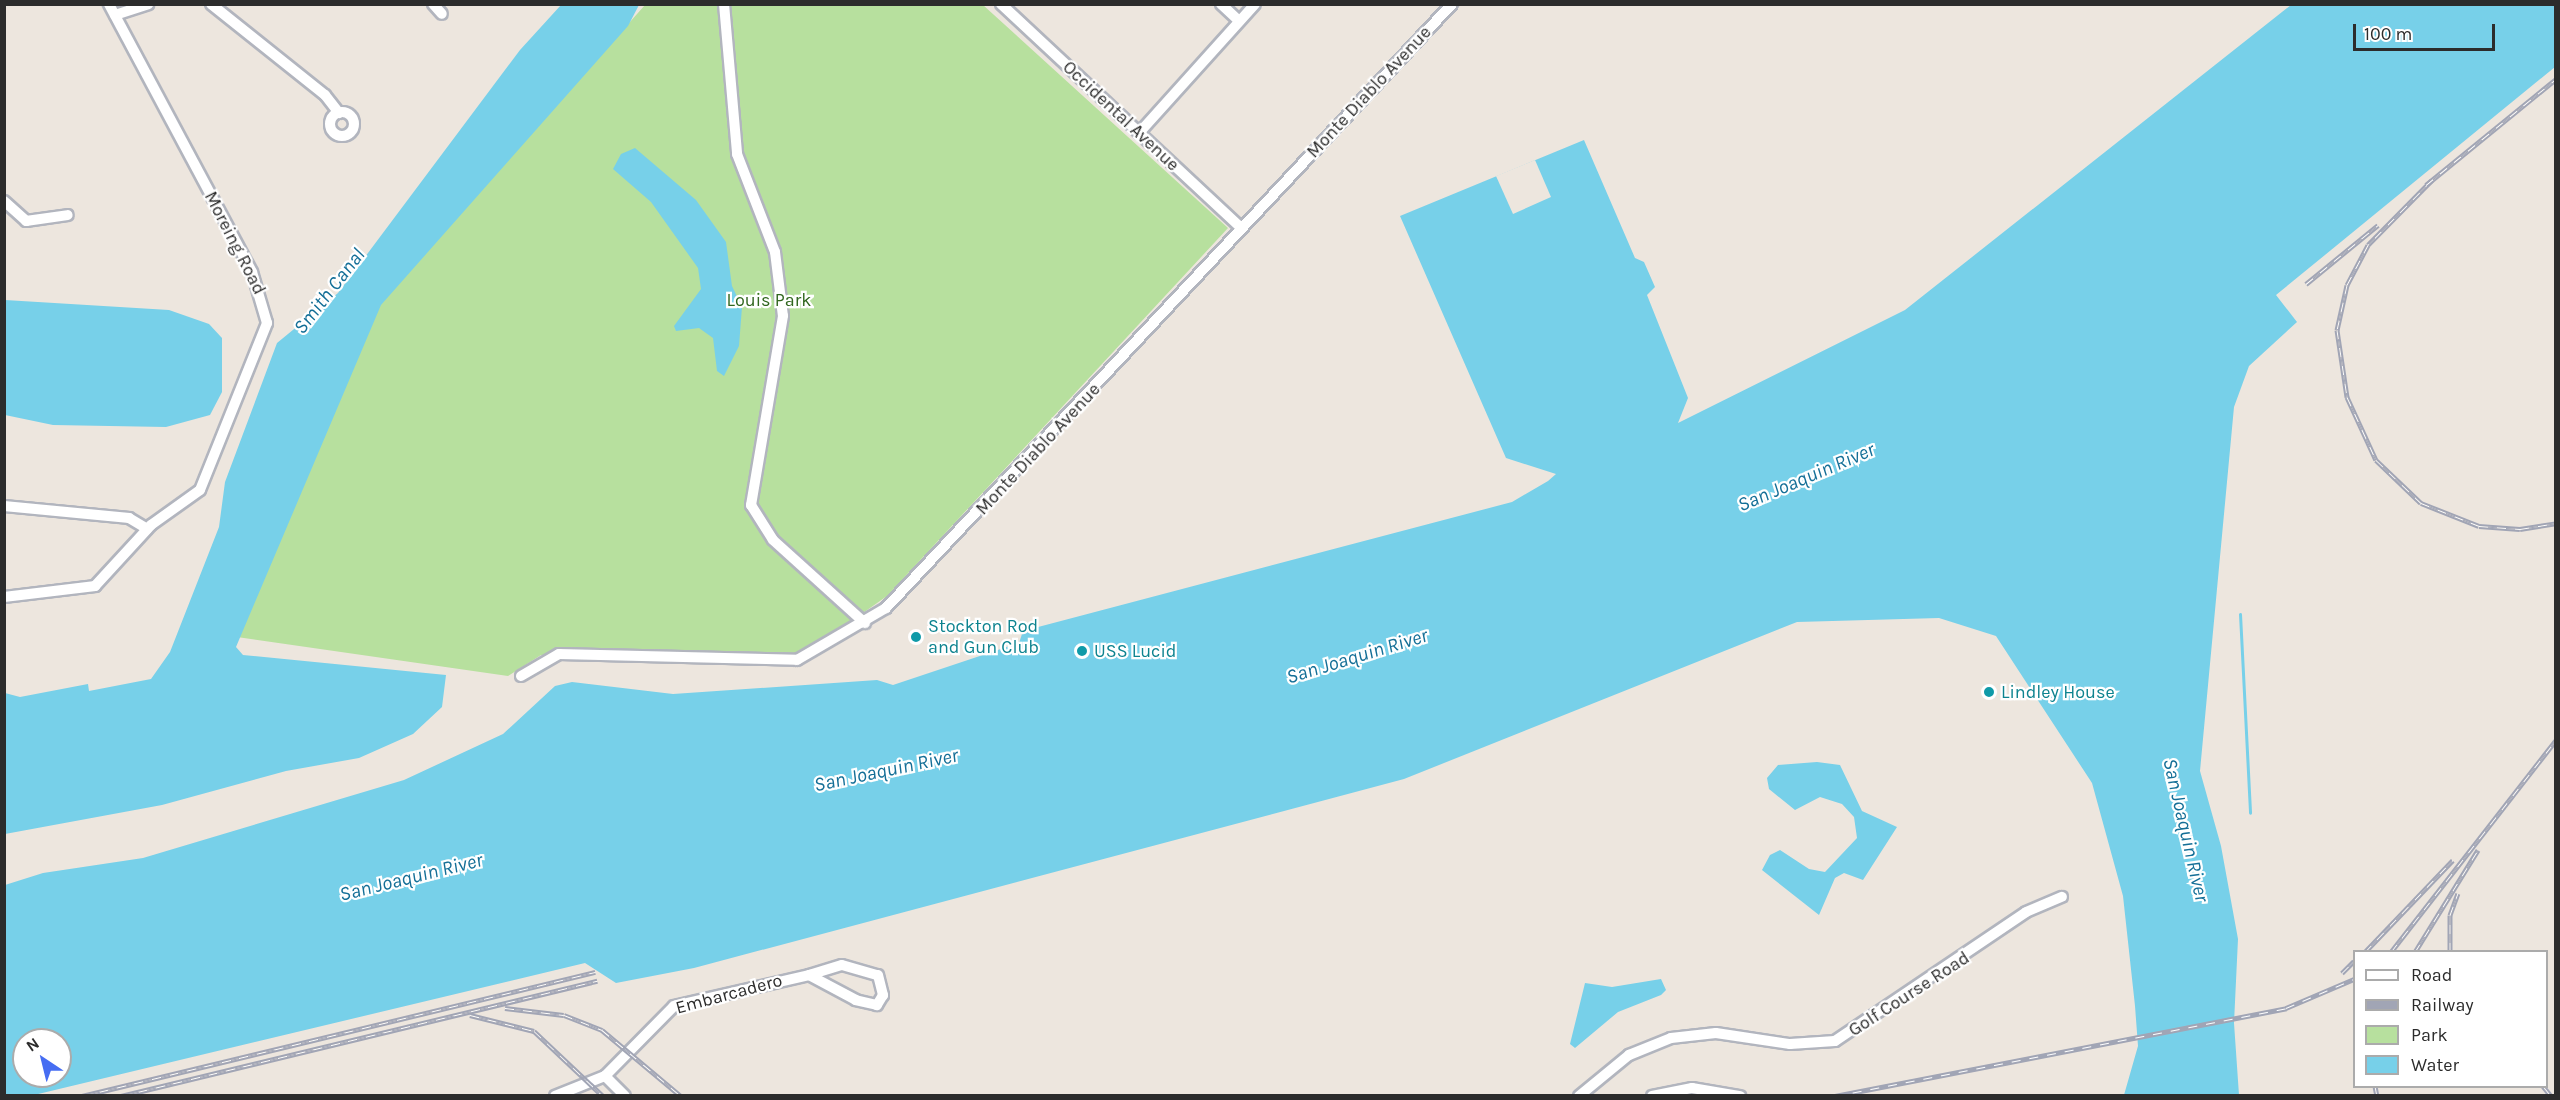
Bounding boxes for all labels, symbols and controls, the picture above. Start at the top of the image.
scale bar [2356,12,2498,50]
street label: Monte Diablo Avenue [1302,22,1436,162]
text: 100 m [2364,23,2412,45]
street label: Occidental Avenue [1058,56,1184,176]
street label: Moreing Road [200,188,270,298]
water label: Smith Canal [288,243,370,339]
park label: Louis Park [727,289,811,311]
street label: Monte Diablo Avenue [971,379,1105,519]
water label: San Joaquin River [1734,437,1878,517]
place label: Stockton Rod and Gun Club [928,616,1039,658]
water label: San Joaquin River [1283,623,1431,689]
marker: Stockton Rod and Gun Club [909,630,923,644]
place label: USS Lucid [1094,640,1176,662]
marker: USS Lucid [1075,644,1089,658]
place label: Lindley House [2001,681,2115,703]
marker: Lindley House [1982,685,1996,699]
water label: San Joaquin River [812,743,960,797]
water label: San Joaquin River [2158,756,2214,904]
water label: San Joaquin River [337,848,485,906]
street label: Golf Course Road [1845,947,1973,1041]
legend [2353,950,2548,1088]
text: Road [2411,964,2452,986]
street label: Embarcadero [673,969,785,1019]
text: Railway [2411,994,2474,1016]
text: Park [2411,1024,2448,1046]
north arrow [12,1028,72,1088]
text: N [22,1033,43,1056]
text: Water [2411,1054,2459,1076]

